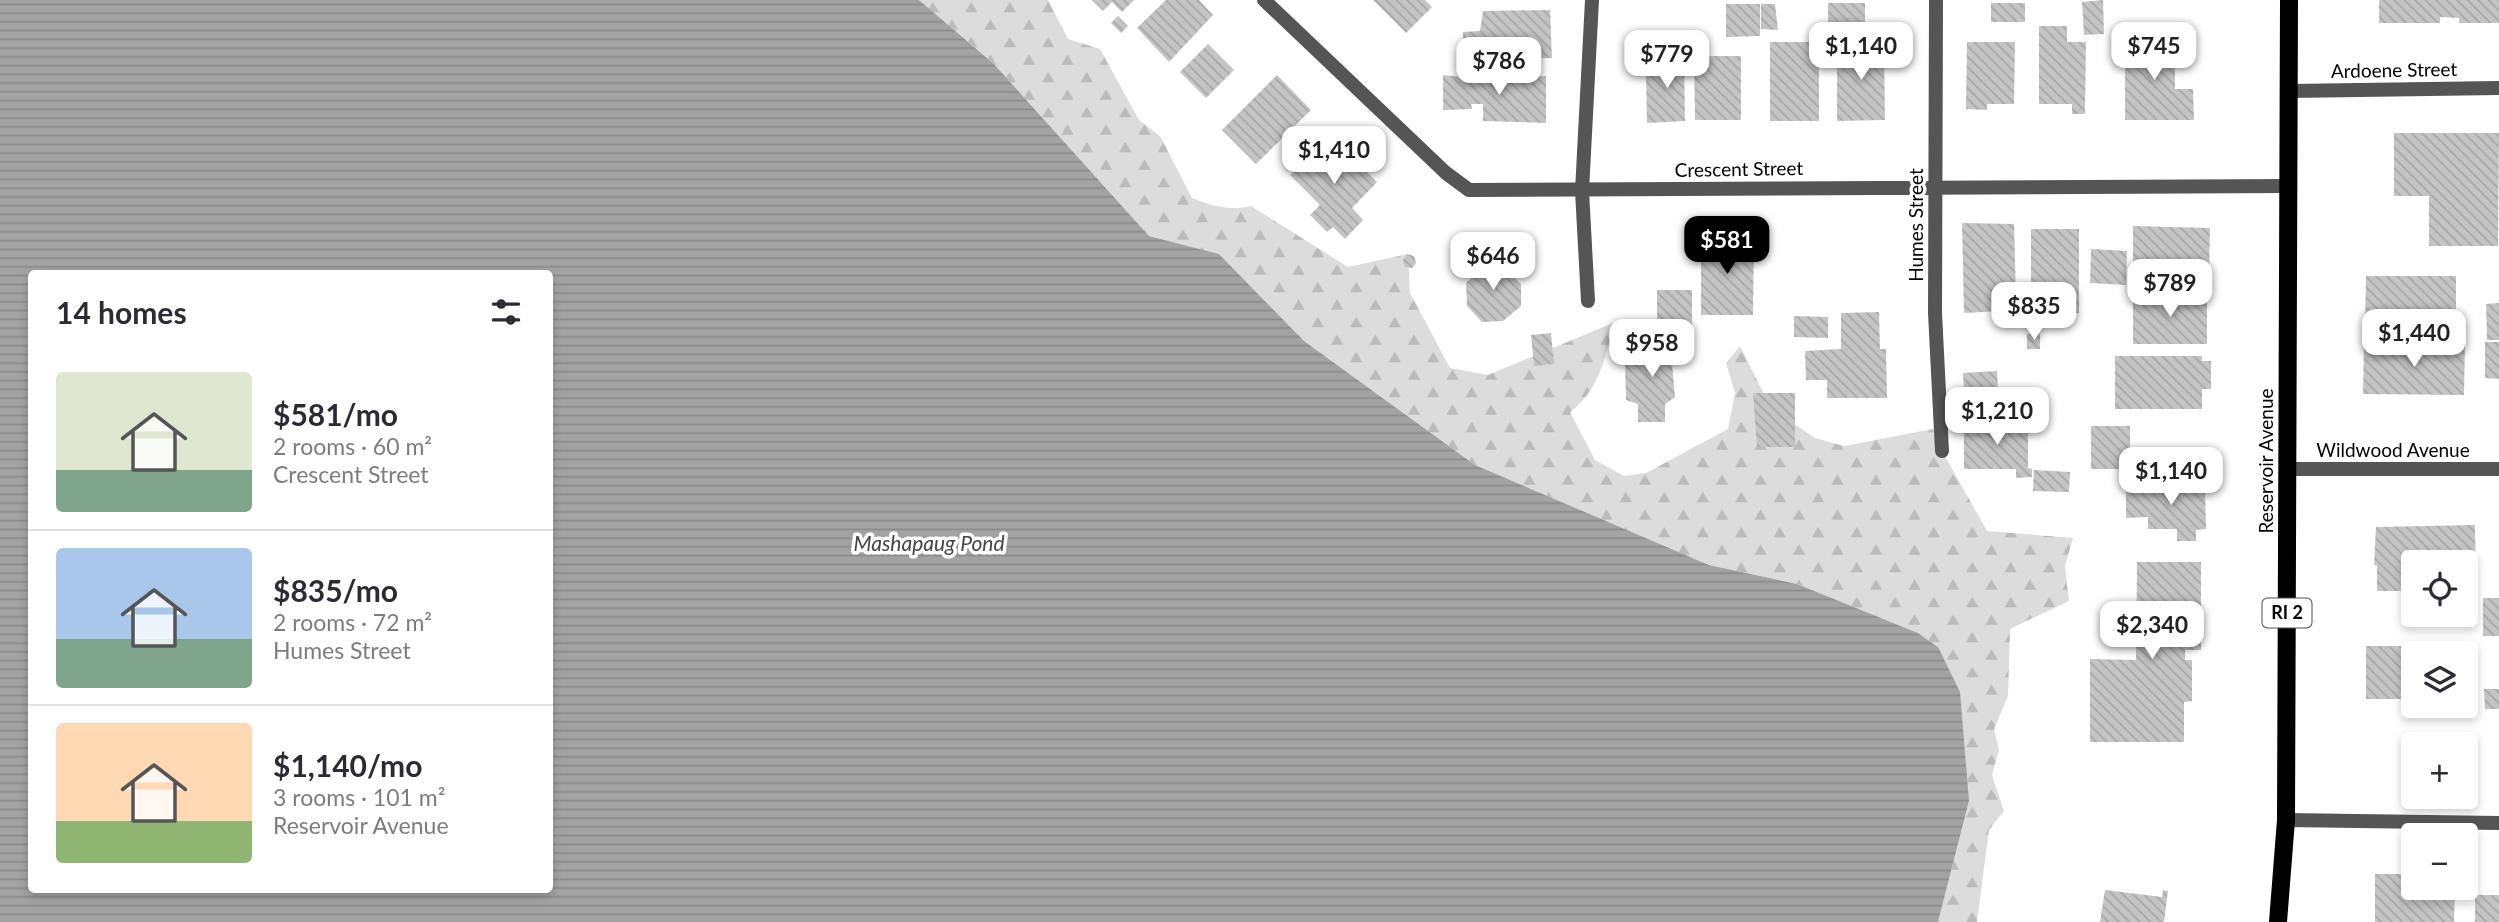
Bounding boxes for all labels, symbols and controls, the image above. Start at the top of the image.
pin: $1,140 [1804,22,1918,82]
pin: $745 [2113,22,2195,82]
pin: $779 [1626,31,1708,90]
text: $1,140 [1825,31,1897,59]
text: $745 [2127,31,2181,59]
pin: $786 [1458,38,1540,97]
text: $779 [1640,39,1694,67]
text: $786 [1472,46,1526,74]
street label: Ardoene Street [2331,57,2458,82]
pin: $1,410 [1277,127,1391,186]
text: $1,410 [1298,135,1370,163]
street label: Crescent Street [1675,156,1804,181]
street label: Humes Street [1904,168,1927,282]
pin: $581 [1686,216,1768,276]
text: $581 [1700,225,1754,253]
pin: $646 [1452,232,1534,292]
text: $646 [1466,241,1520,269]
pin: $789 [2129,260,2211,319]
text: $789 [2143,268,2197,296]
pin: $835 [1993,282,2075,342]
text: $835 [2007,291,2061,319]
icon: filters [487,293,525,331]
text: 14 homes [56,294,187,330]
pin: $1,440 [2357,310,2471,369]
text: $1,440 [2378,318,2450,346]
pin: $958 [1611,320,1693,379]
text: $958 [1625,328,1679,356]
pin: $1,210 [1940,388,2054,447]
street label: Reservoir Avenue [2254,388,2277,534]
text: $581/mo [273,396,398,432]
text: $1,210 [1961,396,2033,424]
icon: home [112,400,196,484]
text: 2 rooms · 60 m² [273,432,432,460]
street label: Wildwood Avenue [2316,438,2470,461]
pin: $1,140 [2114,448,2228,507]
text: $1,140 [2135,456,2207,484]
text: Crescent Street [273,460,429,488]
water label: Mashapaug Pond [853,530,1005,555]
map controls [2401,550,2478,900]
button: locate [2401,550,2478,627]
text: $835/mo [273,572,398,608]
icon: home [112,576,196,660]
road number: RI 2 [2262,598,2312,628]
pin: $2,340 [2095,602,2209,661]
text: 2 rooms · 72 m² [273,608,432,636]
text: $2,340 [2116,610,2188,638]
text: Humes Street [273,636,411,664]
button: layers [2401,641,2478,718]
button: + [2401,732,2478,809]
text: $1,140/mo [273,747,422,783]
icon: home [112,751,196,835]
text: 3 rooms · 101 m² [273,783,445,811]
text: Reservoir Avenue [273,811,449,839]
button: − [2401,823,2478,900]

